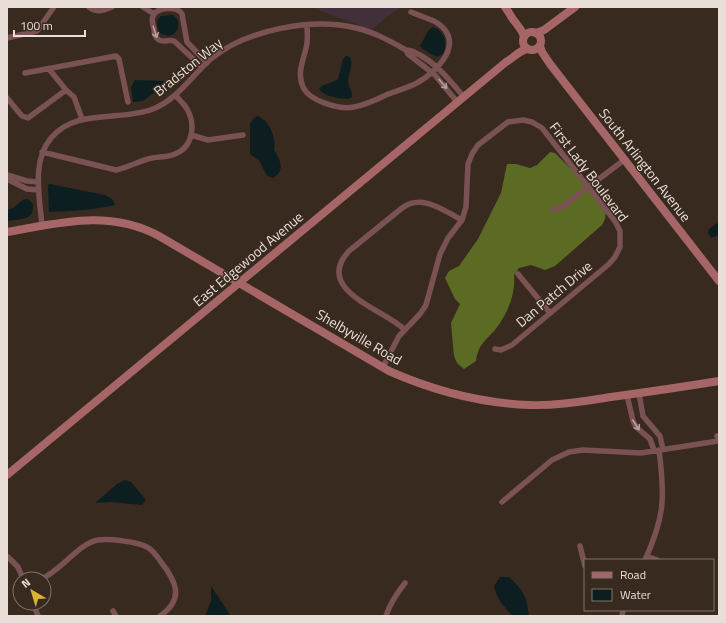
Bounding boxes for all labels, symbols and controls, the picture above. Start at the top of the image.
scale bar [14,12,85,38]
text: 100 m [20,16,53,35]
one-way arrow [152,26,159,39]
street label: Bradston Way [149,32,227,101]
one-way arrow [439,79,448,90]
street label: South Arlington Avenue [594,104,696,226]
street label: First Lady Boulevard [545,117,634,226]
street label: East Edgewood Avenue [188,206,307,311]
street label: Dan Patch Drive [511,255,596,332]
street label: Shelbyville Road [312,303,406,370]
one-way arrow [632,419,640,430]
legend [584,559,714,611]
text: Road [620,565,646,584]
north arrow [12,571,52,611]
text: N [18,574,34,592]
text: Water [620,585,651,604]

